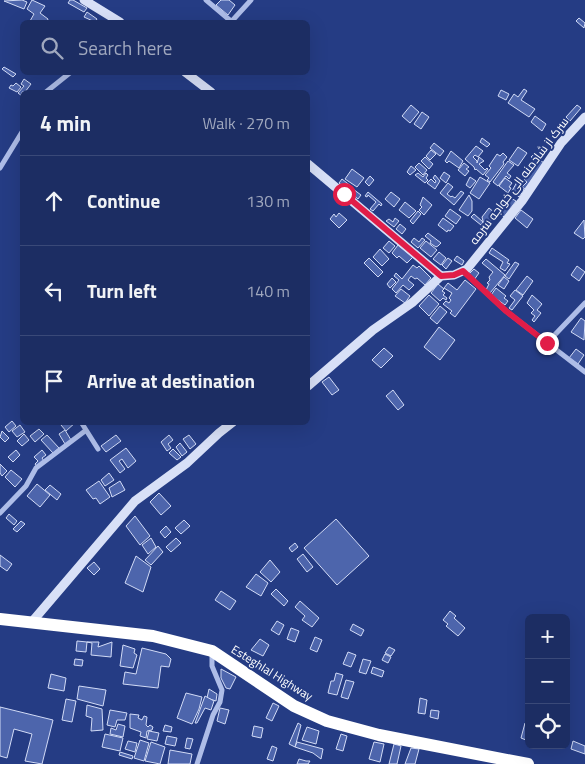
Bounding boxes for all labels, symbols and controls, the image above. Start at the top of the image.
search box [20,20,310,75]
text: Search here [78,33,172,62]
icon: search [38,34,66,62]
text: 4 min [40,107,91,139]
text: Walk · 270 m [202,111,290,135]
street label: سرک از شادمنه الی خواجه سرمه [464,113,573,248]
route start [333,183,356,206]
text: Continue [87,186,160,215]
icon: ahead [40,187,68,215]
text: 130 m [246,189,290,213]
text: Turn left [87,276,157,305]
icon: left [40,277,68,305]
text: 140 m [246,279,290,303]
route end [536,332,559,355]
text: Arrive at destination [87,366,255,395]
icon: arrive [40,367,68,395]
map controls [525,614,570,749]
button: + [525,614,570,659]
street label: Esteghlal Highway [228,640,317,705]
button: − [525,659,570,704]
button: locate [525,704,570,749]

